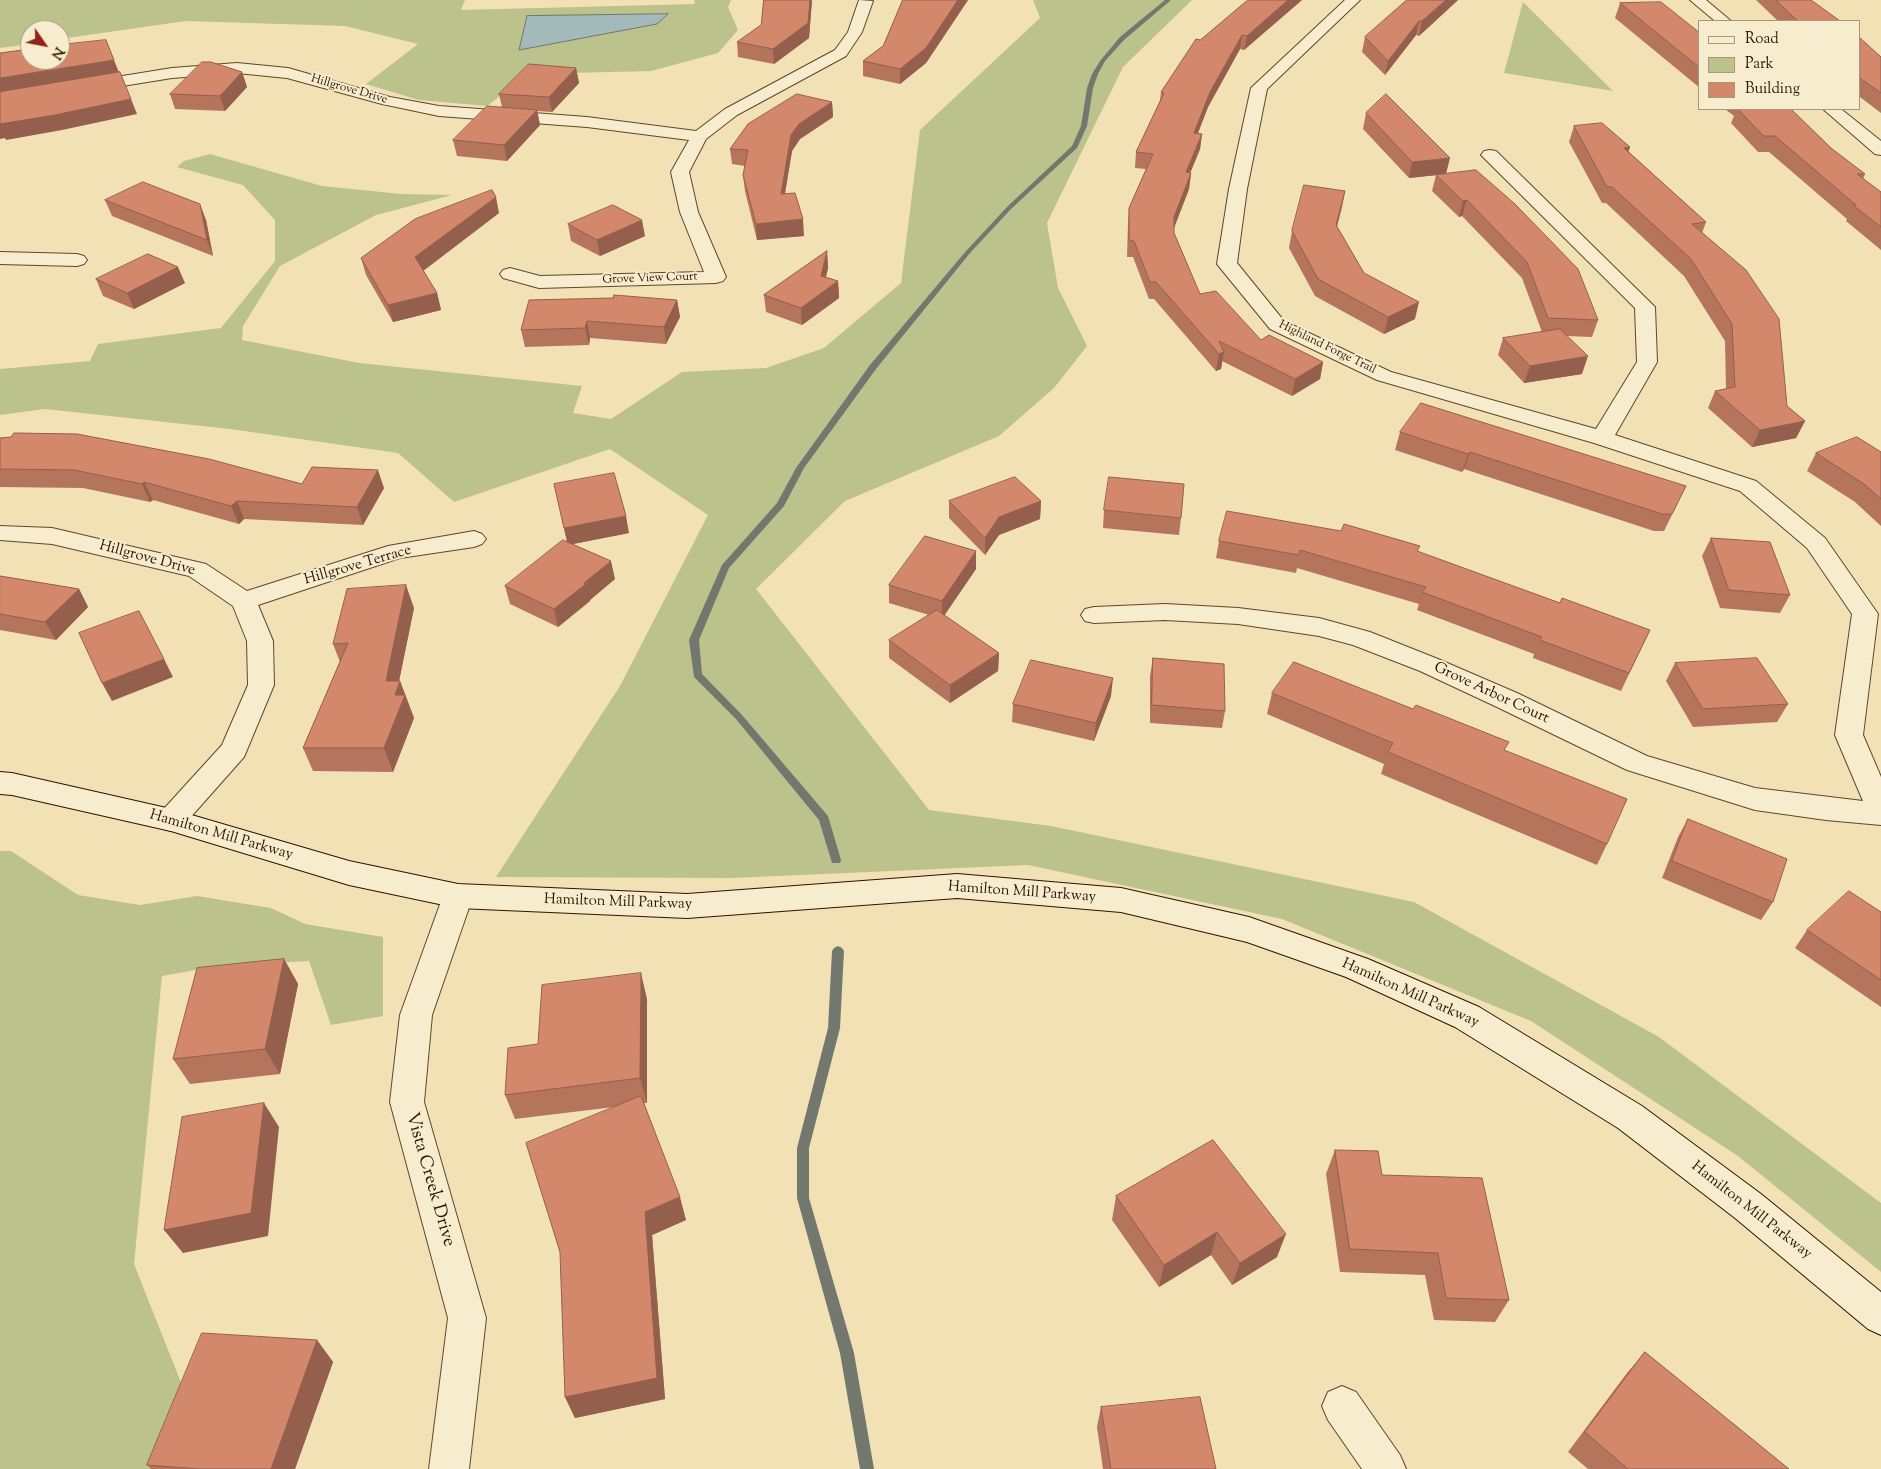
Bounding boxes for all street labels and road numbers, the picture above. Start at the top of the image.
street label: Hillgrove Drive [309,72,389,108]
street label: Grove View Court [602,270,698,288]
street label: Highland Forge Trail [1276,318,1378,378]
street label: Hillgrove Drive [97,538,197,580]
street label: Hillgrove Terrace [302,542,414,590]
street label: Grove Arbor Court [1431,659,1551,729]
street label: Hamilton Mill Parkway [147,807,295,865]
street label: Hamilton Mill Parkway [947,879,1097,907]
street label: Hamilton Mill Parkway [544,891,692,915]
street label: Hamilton Mill Parkway [1339,956,1481,1032]
street label: Vista Creek Drive [400,1110,458,1250]
street label: Hamilton Mill Parkway [1687,1158,1815,1264]

